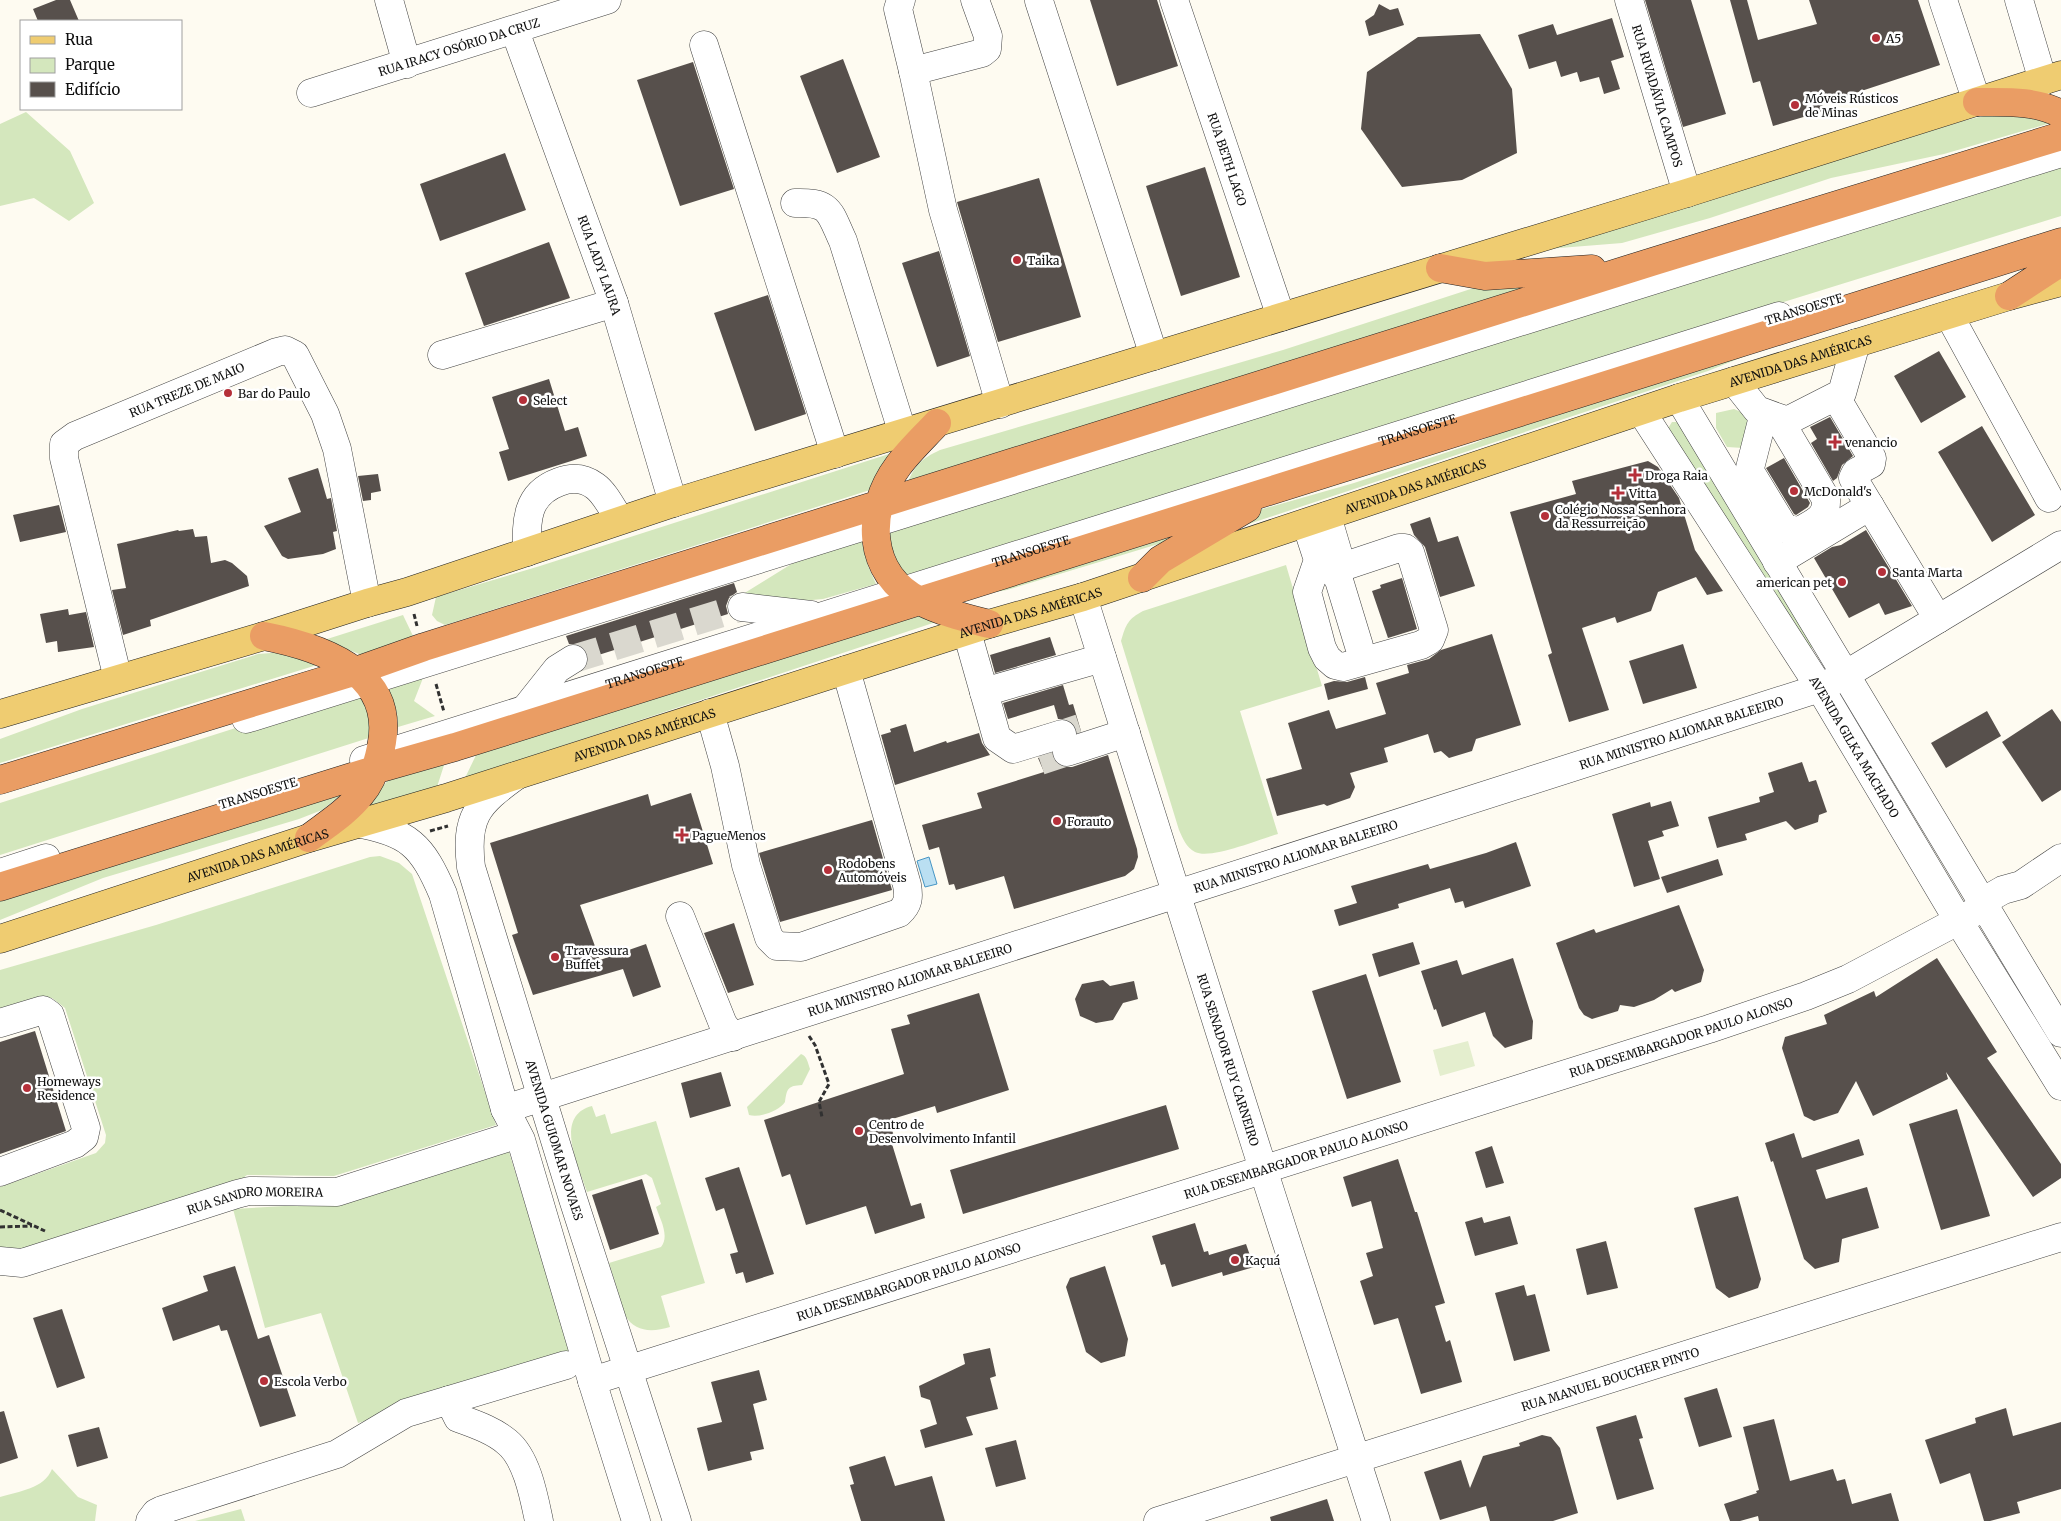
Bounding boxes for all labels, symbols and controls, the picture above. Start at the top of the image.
street label: RUA IRACY OSÓRIO DA CRUZ [376,14,542,79]
legend [20,20,182,110]
street label: RUA RIVADÁVIA CAMPOS [1629,23,1686,169]
text: Rua [65,30,93,49]
place label: A5 [1885,31,1901,46]
marker: A5 [1870,32,1882,44]
text: Parque [65,55,115,74]
text: Edifício [65,80,121,99]
place label: Móveis Rústicos de Minas [1805,91,1898,120]
marker: Móveis Rústicos de Minas [1789,99,1801,111]
street label: RUA BETH LAGO [1205,110,1251,208]
street label: RUA LADY LAURA [575,213,625,317]
place label: Taika [1027,253,1060,268]
marker: Taika [1011,254,1023,266]
street label: TRANSOESTE [1763,290,1845,328]
street label: AVENIDA DAS AMÉRICAS [1726,331,1873,390]
street label: RUA TREZE DE MAIO [127,359,247,420]
place label: Bar do Paulo [238,386,310,401]
marker: Bar do Paulo [222,387,234,399]
place label: Select [533,393,568,408]
marker: Select [517,394,529,406]
street label: TRANSOESTE [1376,410,1459,449]
place label: venancio [1844,435,1897,450]
marker: venancio [1829,436,1841,448]
street label: AVENIDA DAS AMÉRICAS [1341,455,1488,517]
place label: Droga Raia [1645,468,1708,483]
marker: Droga Raia [1629,469,1641,481]
place label: McDonald's [1804,484,1872,499]
marker: McDonald's [1788,485,1800,497]
marker: Vitta [1611,486,1625,500]
place label: Vitta [1628,486,1657,501]
place label: Colégio Nossa Senhora da Ressurreição [1555,502,1687,531]
marker: Colégio Nossa Senhora da Ressurreição [1539,510,1551,522]
street label: TRANSOESTE [990,531,1072,570]
place label: Santa Marta [1892,565,1963,580]
marker: Santa Marta [1876,566,1888,578]
place label: american pet [1756,575,1832,590]
marker: american pet [1836,576,1848,588]
street label: AVENIDA DAS AMÉRICAS [956,584,1104,641]
street label: TRANSOESTE [604,653,686,691]
street label: AVENIDA GILKA MACHADO [1806,672,1903,821]
street label: RUA MINISTRO ALIOMAR BALEEIRO [1577,693,1786,772]
street label: AVENIDA DAS AMÉRICAS [570,705,717,765]
street label: TRANSOESTE [217,774,299,812]
place label: Forauto [1067,814,1111,829]
marker: Forauto [1051,815,1063,827]
street label: RUA MINISTRO ALIOMAR BALEEIRO [1191,816,1400,896]
street label: AVENIDA DAS AMÉRICAS [184,825,330,885]
place label: PagueMenos [692,828,766,843]
marker: PagueMenos [676,829,688,841]
place label: Rodobens Automóveis [837,856,907,885]
marker: Rodobens Automóveis [822,864,834,876]
street label: RUA MINISTRO ALIOMAR BALEEIRO [806,940,1014,1019]
place label: Travessura Buffet [565,943,629,972]
marker: Travessura Buffet [549,951,561,963]
street label: RUA SENADOR RUY CARNEIRO [1194,971,1263,1148]
street label: RUA DESEMBARGADOR PAULO ALONSO [1567,993,1795,1080]
street label: AVENIDA GUIOMAR NOVAES [523,1057,587,1222]
place label: Homeways Residence [37,1074,101,1103]
marker: Homeways Residence [21,1082,33,1094]
place label: Centro de Desenvolvimento Infantil [869,1117,1016,1146]
street label: RUA DESEMBARGADOR PAULO ALONSO [1182,1117,1410,1202]
marker: Centro de Desenvolvimento Infantil [853,1125,865,1137]
street label: RUA SANDRO MOREIRA [185,1183,324,1217]
street label: RUA DESEMBARGADOR PAULO ALONSO [795,1239,1023,1324]
place label: Kaçuá [1245,1253,1281,1268]
marker: Kaçuá [1229,1254,1241,1266]
street label: RUA MANUEL BOUCHER PINTO [1519,1344,1701,1414]
place label: Escola Verbo [274,1374,347,1389]
marker: Escola Verbo [258,1375,270,1387]

